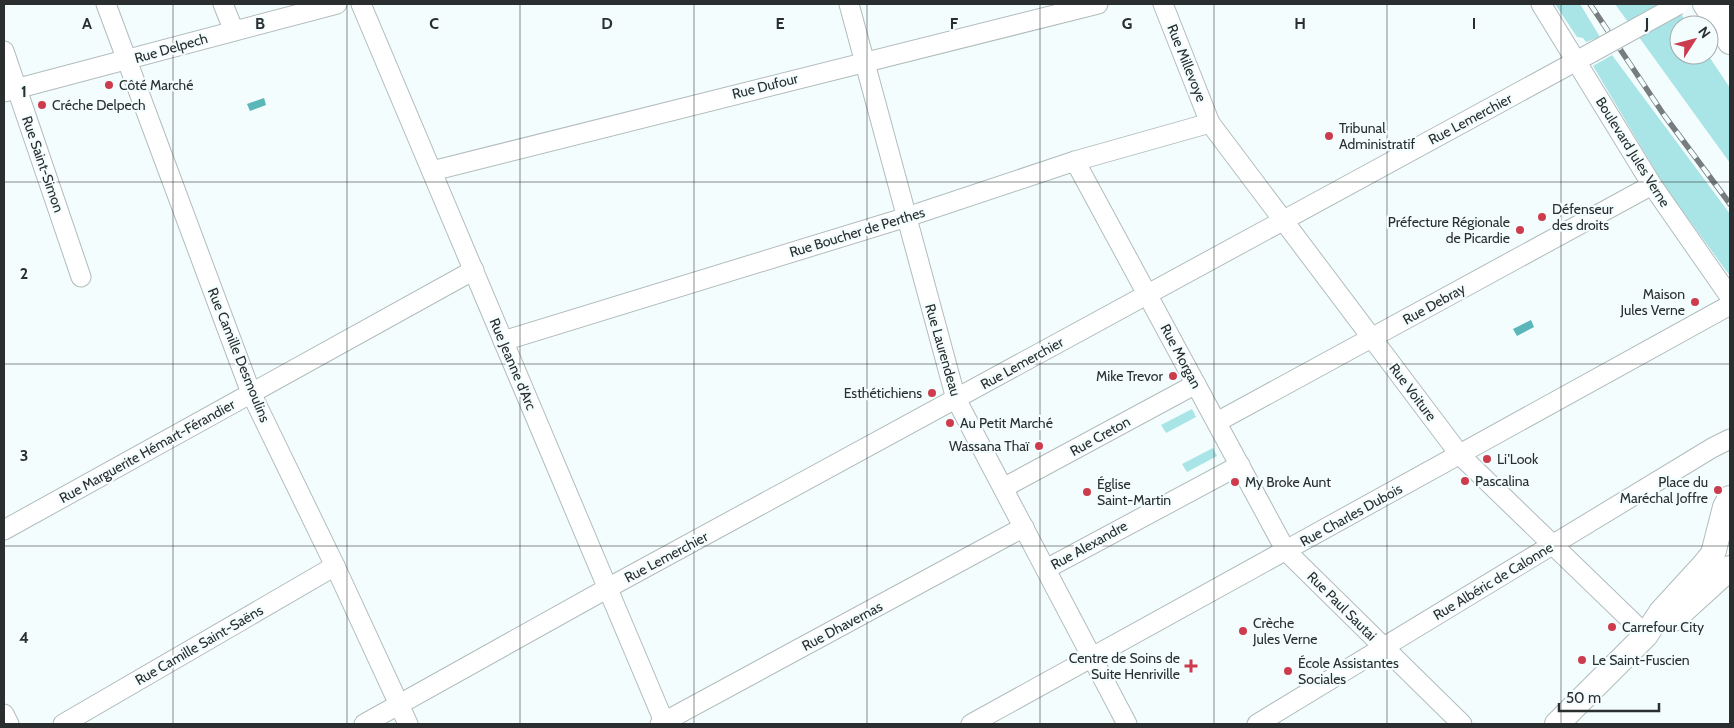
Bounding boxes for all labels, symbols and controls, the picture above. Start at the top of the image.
text: A [82,14,92,33]
text: B [255,14,265,33]
text: C [429,14,439,33]
text: D [601,14,613,33]
text: E [775,14,785,33]
text: F [950,14,959,33]
text: G [1122,14,1132,33]
text: H [1294,14,1306,33]
text: I [1472,14,1476,33]
text: J [1644,14,1649,33]
north arrow [1669,15,1719,65]
street label: Rue Millevoye [1163,22,1211,104]
text: N [1694,23,1715,42]
street label: Rue Delpech [132,29,210,67]
street label: Rue Dufour [730,69,800,103]
place label: Côté Marché [119,76,193,94]
marker: Côté Marché [103,79,115,91]
text: 1 [21,82,27,101]
street label: Rue Lemerchier [1425,89,1515,149]
street label: Boulevard Jules Verne [1592,93,1674,211]
place label: Créche Delpech [52,96,146,114]
marker: Créche Delpech [36,99,48,111]
street label: Rue Saint-Simon [18,113,68,215]
place label: Tribunal Administratif [1339,119,1415,153]
marker: Tribunal Administratif [1323,130,1335,142]
place label: Défenseur des droits [1552,200,1614,234]
street label: Rue Boucher de Perthes [787,203,927,261]
marker: Défenseur des droits [1536,211,1548,223]
place label: Préfecture Régionale de Picardie [1388,213,1510,247]
marker: Préfecture Régionale de Picardie [1514,224,1526,236]
text: 2 [20,264,28,283]
street label: Rue Debray [1400,279,1468,329]
street label: Rue Camille Desmoulins [204,285,274,425]
place label: Maison Jules Verne [1620,285,1685,319]
marker: Maison Jules Verne [1689,296,1701,308]
street label: Rue Laurendeau [921,302,965,398]
street label: Rue Jeanne d'Arc [486,315,540,413]
street label: Rue Morgan [1156,321,1206,392]
street label: Rue Lemerchier [977,333,1067,393]
street label: Rue Voiture [1385,360,1441,424]
place label: Mike Trevor [1096,367,1164,385]
marker: Mike Trevor [1167,370,1179,382]
place label: Esthétichiens [844,384,922,402]
marker: Esthétichiens [926,387,938,399]
street label: Rue Marguerite Hémart-Férandier [56,395,239,507]
street label: Rue Creton [1067,412,1133,460]
place label: Au Petit Marché [960,414,1053,432]
marker: Au Petit Marché [944,417,956,429]
place label: Wassana Thaï [949,437,1030,455]
marker: Wassana Thaï [1033,440,1045,452]
text: 3 [20,446,28,465]
place label: Li'Look [1497,450,1539,468]
marker: Li'Look [1481,453,1493,465]
place label: Pascalina [1475,472,1530,490]
place label: My Broke Aunt [1245,473,1331,491]
place label: Place du Maréchal Joffre [1620,473,1708,507]
place label: Église Saint-Martin [1097,475,1171,509]
marker: Pascalina [1459,475,1471,487]
marker: My Broke Aunt [1229,476,1241,488]
street label: Rue Charles Dubois [1297,479,1406,551]
marker: Place du Maréchal Joffre [1712,484,1724,496]
marker: Église Saint-Martin [1081,486,1093,498]
street label: Rue Alexandre [1047,517,1131,573]
street label: Rue Lemerchier [621,527,711,587]
street label: Rue Albéric de Calonne [1430,538,1556,624]
street label: Rue Paul Sautai [1304,568,1381,645]
street label: Rue Dhavernas [799,597,886,655]
street label: Rue Camille Saint-Saëns [132,601,267,689]
place label: Crèche Jules Verne [1252,614,1317,648]
place label: Carrefour City [1622,618,1704,636]
marker: Carrefour City [1606,621,1618,633]
marker: Crèche Jules Verne [1237,625,1249,637]
text: 4 [19,628,29,647]
place label: Centre de Soins de Suite Henriville [1069,649,1180,683]
place label: Le Saint-Fuscien [1592,651,1690,669]
place label: École Assistantes Sociales [1298,654,1399,688]
marker: Le Saint-Fuscien [1576,654,1588,666]
marker: Centre de Soins de Suite Henriville [1184,659,1198,673]
marker: École Assistantes Sociales [1282,665,1294,677]
scale bar [1559,680,1659,712]
text: 50 m [1566,689,1601,707]

